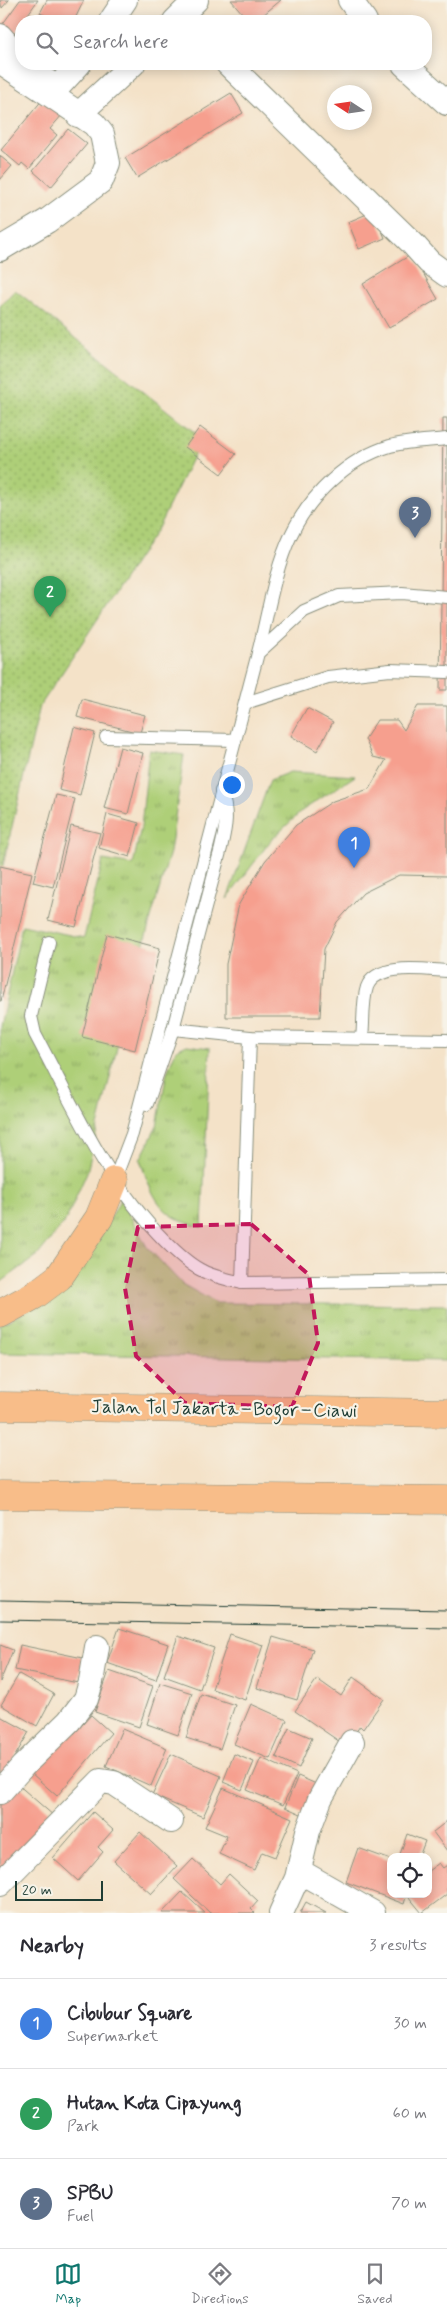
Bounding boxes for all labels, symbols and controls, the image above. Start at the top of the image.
search box [15,15,432,70]
icon: search [33,29,61,57]
text: Search here [73,30,169,55]
north arrow [327,85,372,130]
pin: 3 [399,497,431,538]
pin: 2 [34,576,66,617]
your location [219,772,245,798]
pin: 1 [338,827,370,868]
street label: Jalan Tol Jakarta–Bogor–Ciawi [91,1394,357,1427]
map controls [387,1853,432,1898]
button: locate [387,1853,432,1898]
scale bar [15,1878,102,1901]
text: 20 m [22,1881,52,1899]
text: Nearby [20,1932,84,1960]
text: 3 results [369,1935,427,1956]
text: Cibubur Square [67,2001,192,2026]
text: 1 [32,2013,40,2034]
text: 30 m [394,2013,427,2034]
text: Supermarket [67,2026,158,2047]
text: Hutan Kota Cipayung [67,2091,242,2116]
text: 2 [32,2103,40,2124]
text: 60 m [393,2103,427,2124]
text: Park [67,2116,99,2137]
text: SPBU [67,2181,114,2206]
text: 3 [32,2193,40,2214]
text: 70 m [391,2193,427,2214]
text: Fuel [67,2206,94,2227]
tab: Map [54,2260,82,2308]
tab: Directions [191,2260,249,2308]
tab: Saved [357,2260,393,2308]

